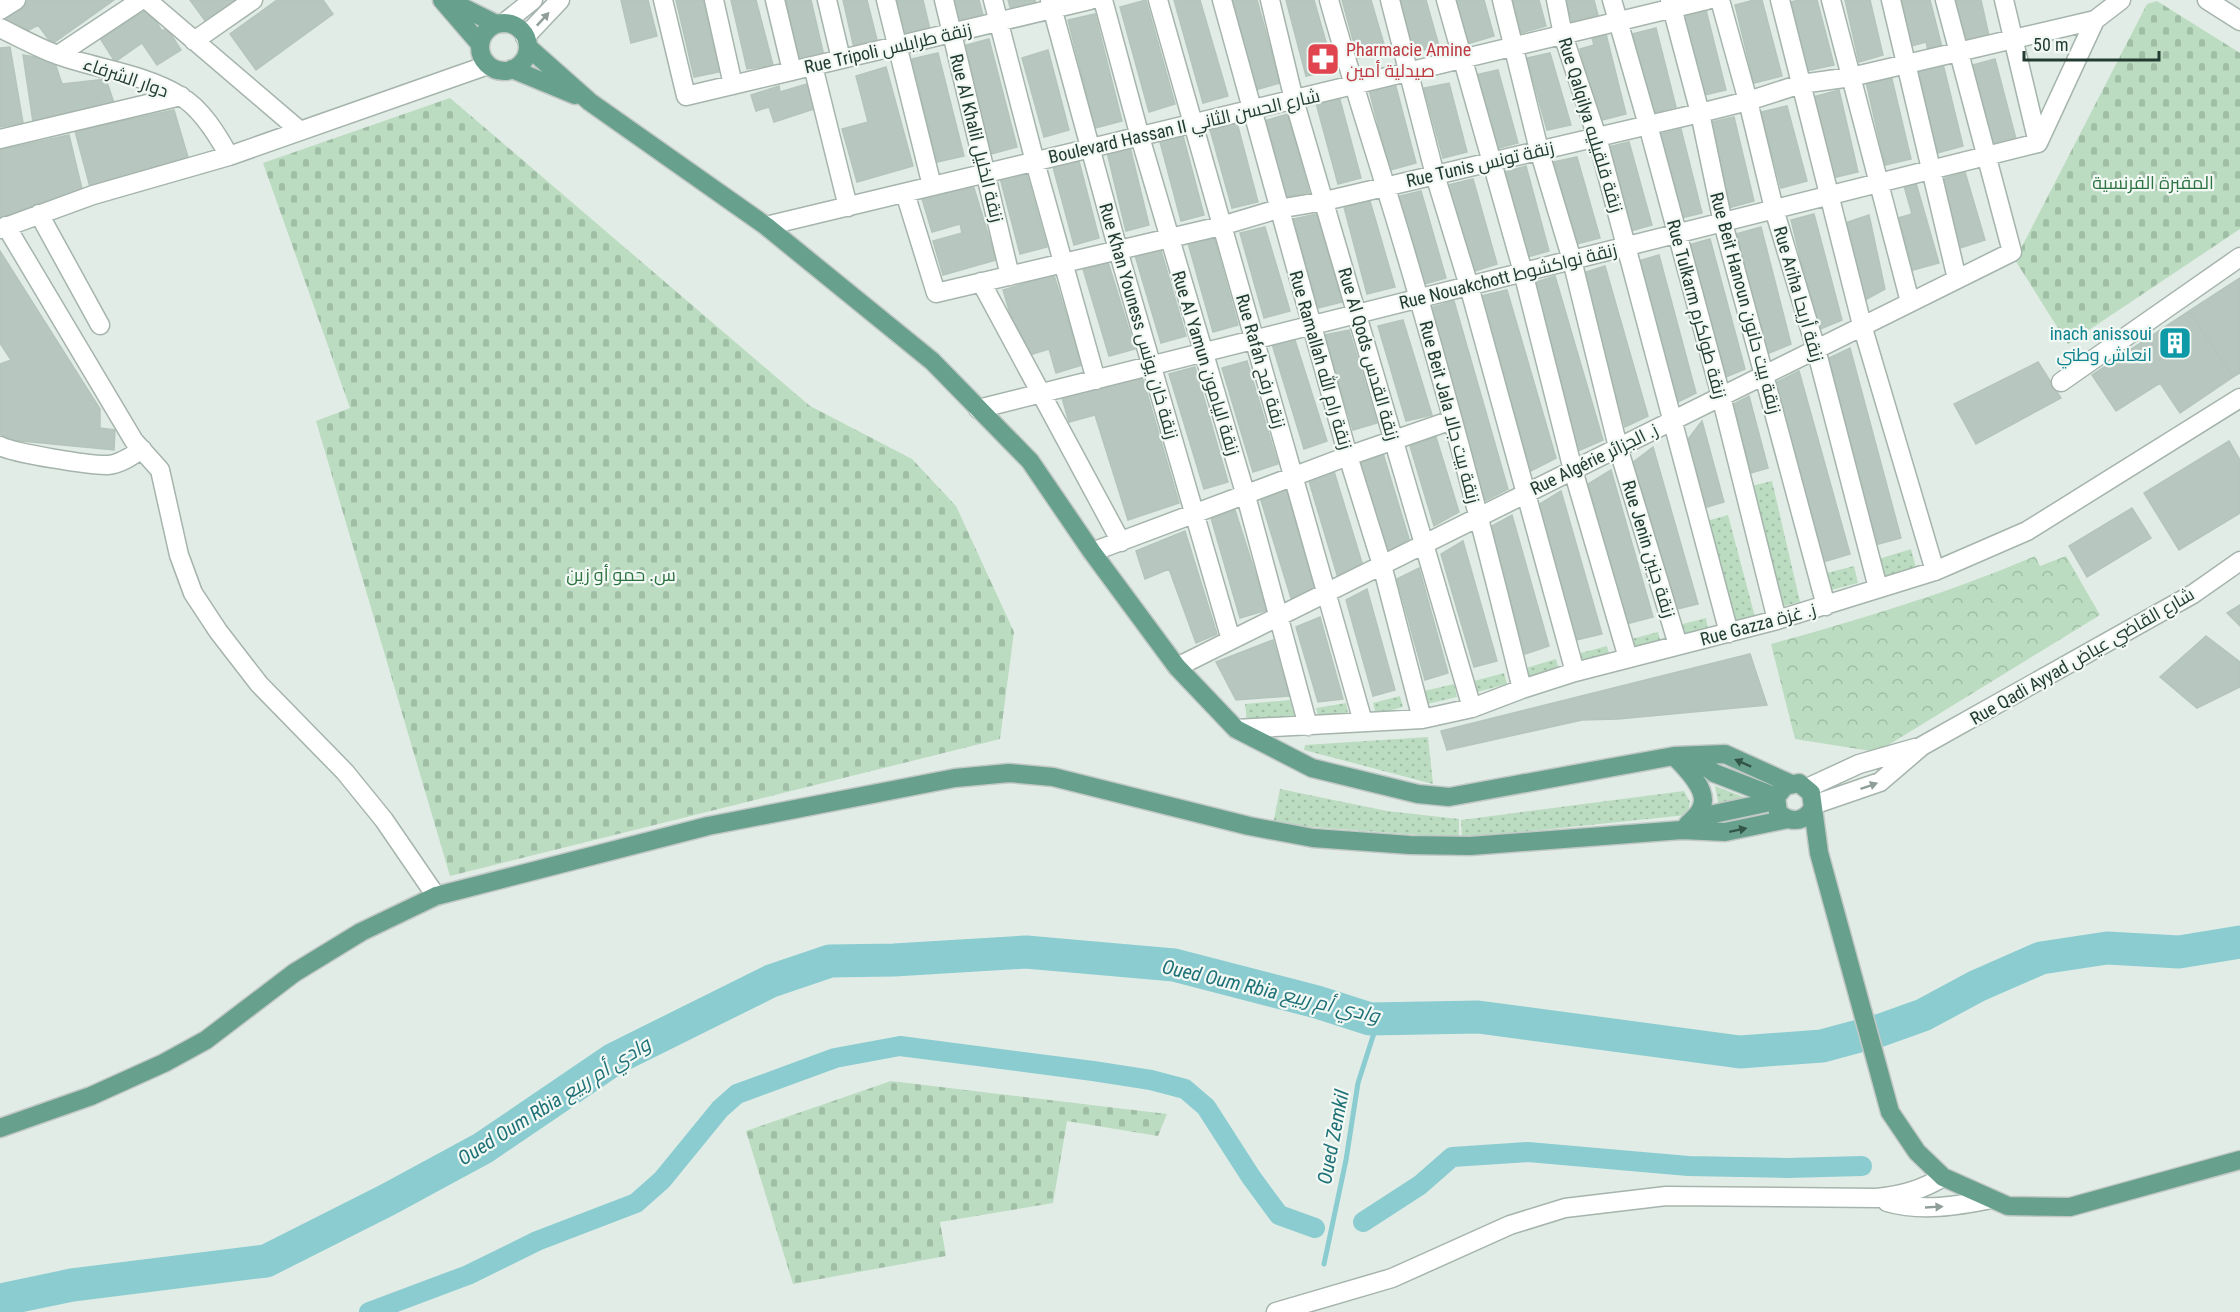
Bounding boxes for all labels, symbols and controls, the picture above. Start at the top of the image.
one-way arrow [536,11,550,26]
street label: Rue Tripoli زنقة طرابلس [802,19,974,78]
scale bar [2024,24,2159,62]
text: 50 m [2033,34,2068,55]
street label: Rue Qalqilya زنقة قلقيليه [1553,35,1628,215]
place label: Pharmacie Amine صيدلية أمين [1346,39,1471,82]
pharmacy icon: Pharmacie Amine صيدلية أمين [1305,41,1341,77]
street label: Rue Al Khalil زنقة الخليل [945,52,1008,225]
street label: دوار الشرفاء [80,53,171,102]
street label: Boulevard Hassan II شارع الحسن الثاني [1046,84,1323,171]
street label: Rue Tunis زنقة تونس [1404,137,1556,192]
park label: المقبرة الفرنسية [2092,172,2214,194]
street label: Rue Beit Hanoun زنقة بيت حانون [1705,190,1786,416]
street label: Rue Khan Youness زنقة خان يونس [1094,201,1183,442]
street label: Rue Tulkarm زنقة طولكرم [1661,217,1731,401]
street label: Rue Ariha زنقة أريحا [1769,224,1828,364]
street label: Rue Nouakchott زنقة نواكشوط [1397,239,1619,314]
street label: Rue Al Qods زنقة القدس [1333,265,1404,443]
street label: Rue Al Yamun زنقة اليامون [1167,268,1244,458]
street label: Rue Ramallah زنقة رام الله [1283,268,1358,452]
street label: Rue Rafah زنقة رفح [1230,291,1290,431]
street label: Rue Beit Jala زنقة بيت جالا [1415,318,1485,506]
place label: inach anissoui انعاش وطني [2050,323,2152,369]
building icon: inach anissoui انعاش وطني [2157,325,2193,361]
street label: Rue Algérie ز. الجزائر [1527,419,1662,500]
street label: Rue Jenin زنقة جنين [1617,478,1680,620]
park label: س. حمو أو زين [566,564,676,586]
street label: Rue Qadi Ayyad شارع القاضي عياض [1966,583,2199,731]
street label: Rue Gazza ز. غزة [1698,598,1818,650]
one-way arrow [1735,758,1752,767]
one-way arrow [1860,780,1878,790]
one-way arrow [1728,825,1747,834]
water label: Oued Oum Rbia وادي أم ربيع [1159,953,1383,1032]
water label: Oued Oum Rbia وادي أم ربيع [453,1030,658,1174]
water label: Oued Zemkil [1312,1087,1354,1186]
one-way arrow [1924,1202,1943,1212]

